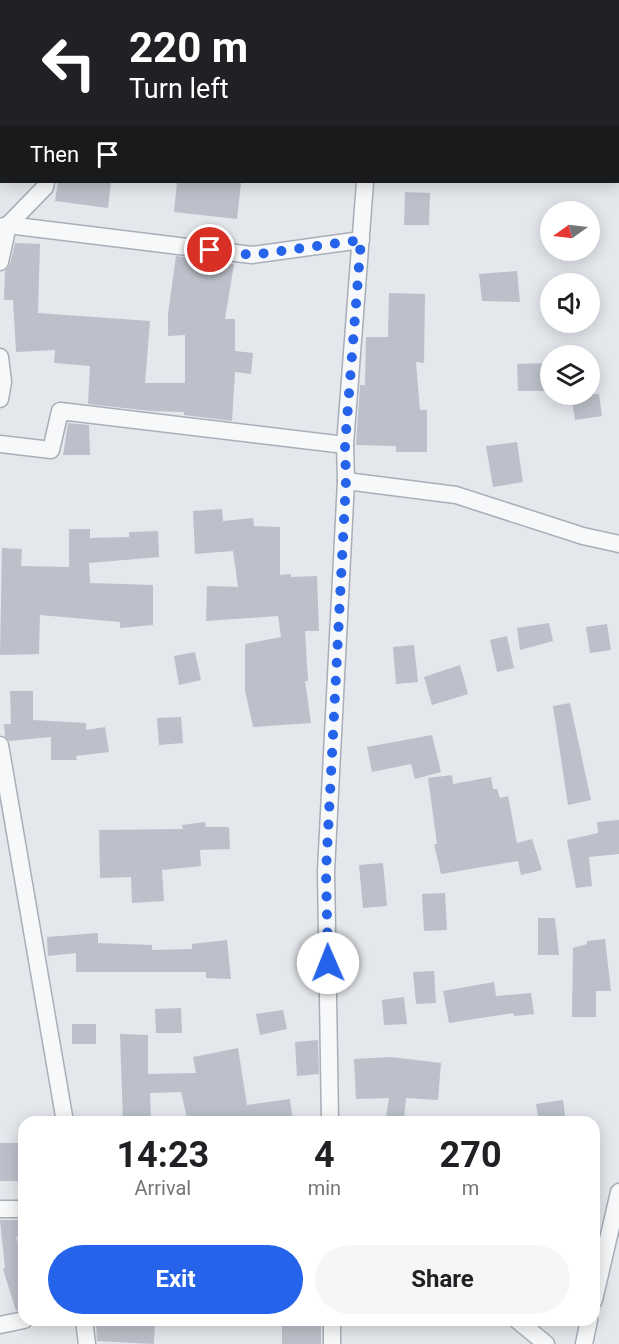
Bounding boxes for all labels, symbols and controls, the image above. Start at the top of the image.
text: 220 m [129,23,248,72]
icon: left [30,24,108,102]
text: Turn left [129,73,229,105]
icon: arrive [91,138,124,171]
text: Then [30,142,79,167]
north arrow [540,201,600,261]
map controls [540,201,600,405]
pin [184,224,235,275]
icon: arrive [193,233,226,266]
button: sound [540,273,600,333]
button: layers [540,345,600,405]
position arrow [296,931,360,995]
text: 14:23 [116,1134,209,1176]
text: 4 [314,1134,335,1176]
text: 270 [440,1134,502,1176]
text: Arrival [134,1176,191,1200]
text: min [308,1176,341,1200]
text: m [462,1176,479,1200]
button: Exit [48,1245,303,1314]
button: Share [315,1245,570,1314]

